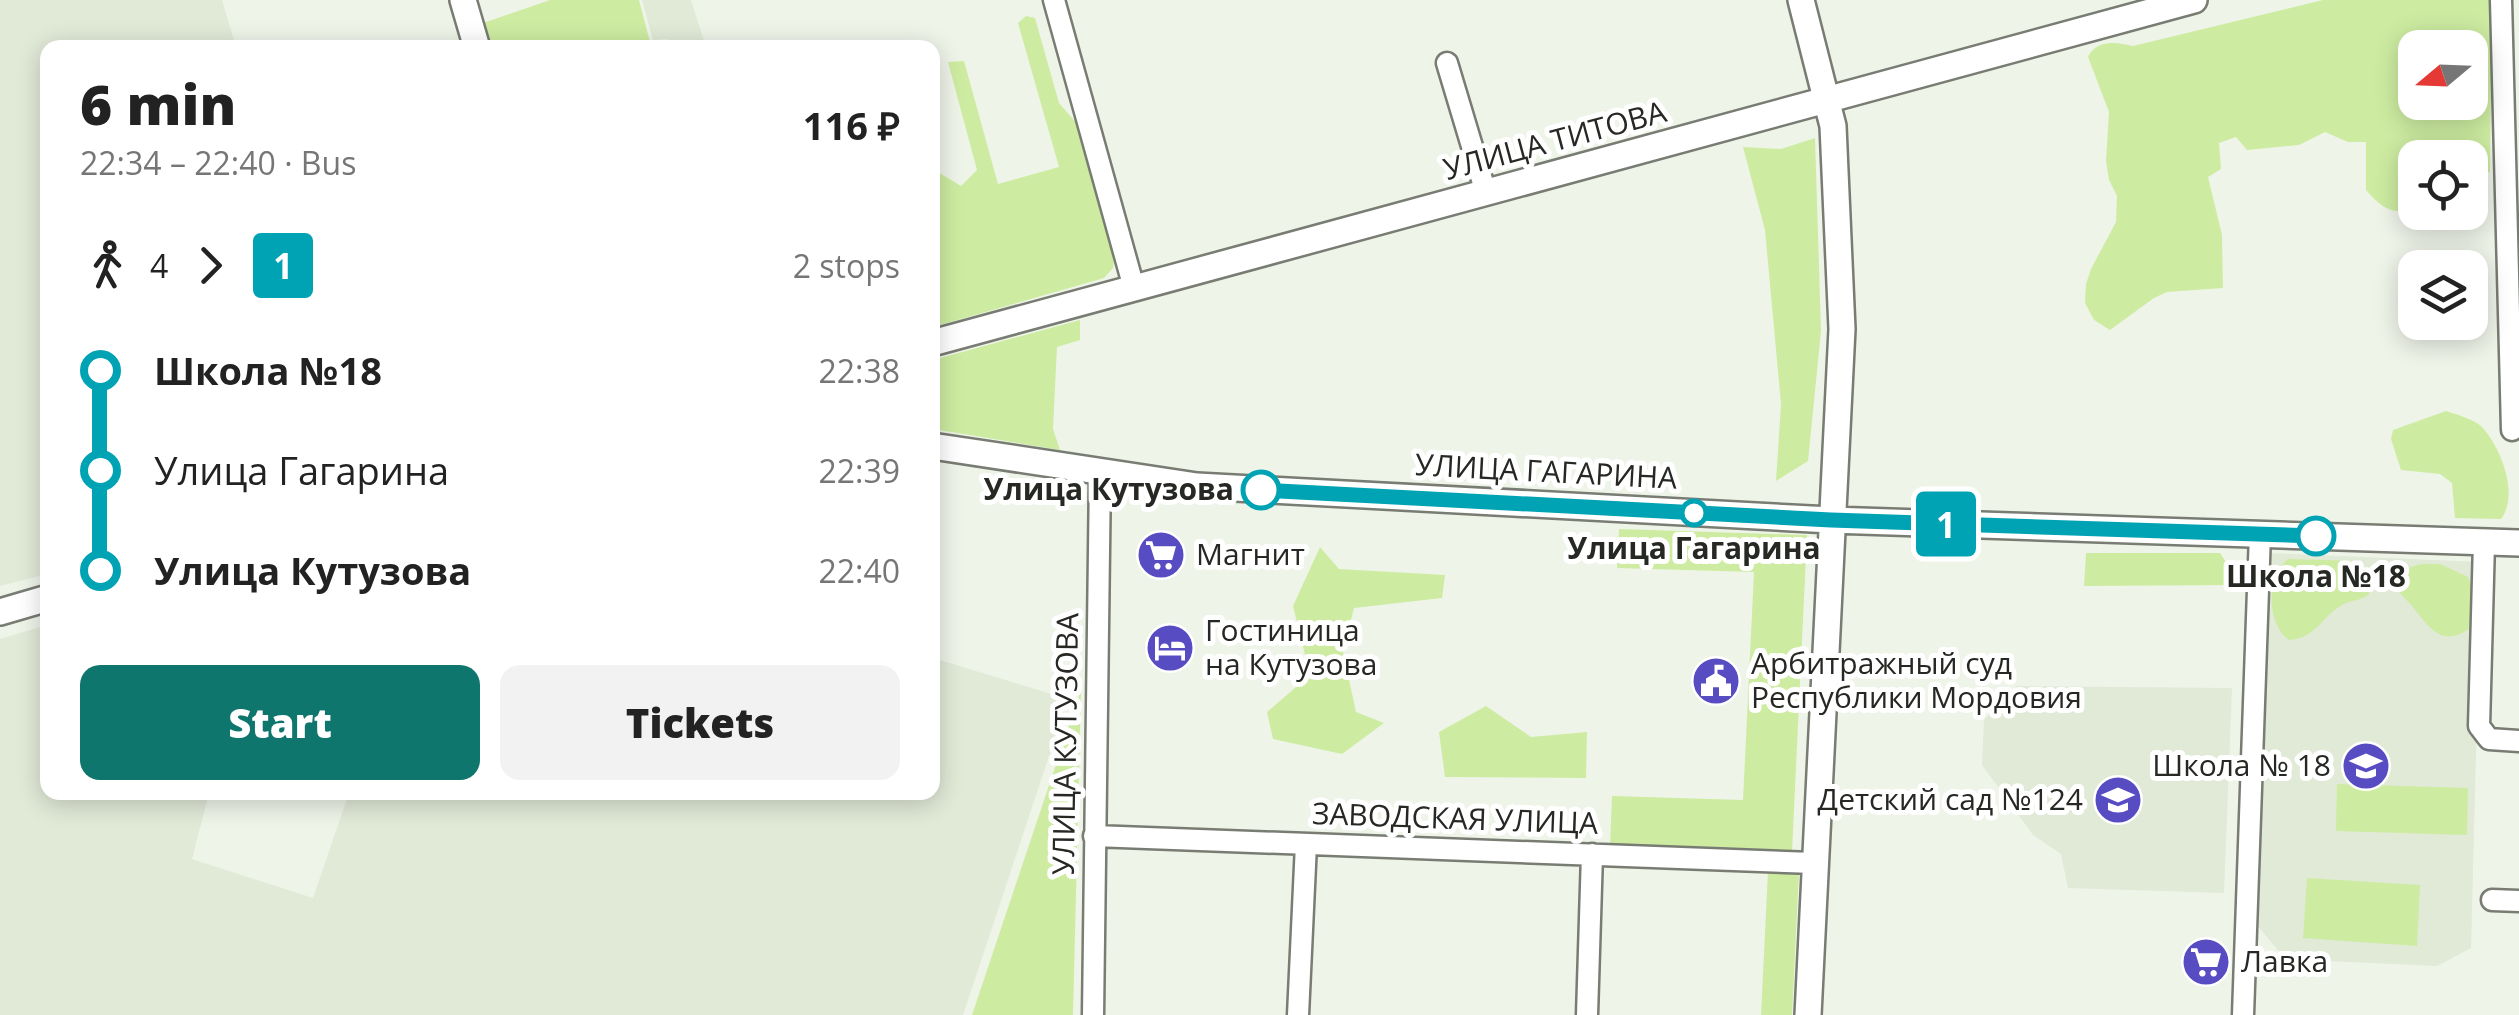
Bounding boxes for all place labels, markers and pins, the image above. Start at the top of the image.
place label: Улица Кутузова [983,468,1234,509]
marker: Улица Кутузова [1242,471,1280,509]
marker: Улица Гагарина [1681,500,1707,526]
marker: Школа №18 [2297,517,2335,555]
place label: Улица Гагарина [1567,527,1821,568]
supermarket icon: Магнит [1135,529,1187,581]
place label: Магнит [1196,533,1305,574]
place label: Школа №18 [2226,555,2406,596]
place label: Гостиница на Кутузова [1205,609,1377,684]
hotel icon: Гостиница на Кутузова [1144,622,1196,674]
place label: Арбитражный суд Республики Мордовия [1751,642,2082,717]
public building icon: Арбитражный суд Республики Мордовия [1690,655,1742,707]
school or university icon: Школа № 18 [2340,740,2392,792]
place label: Школа № 18 [2152,744,2331,785]
school or university icon: Детский сад №124 [2092,774,2144,826]
place label: Детский сад №124 [1818,778,2083,819]
supermarket icon: Лавка [2180,936,2232,988]
place label: Лавка [2241,940,2328,981]

